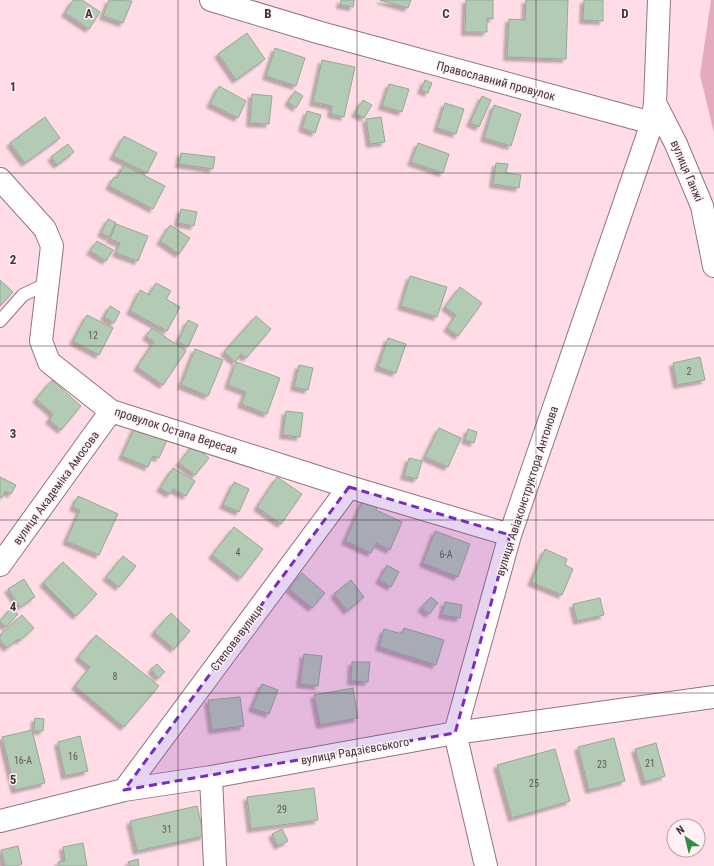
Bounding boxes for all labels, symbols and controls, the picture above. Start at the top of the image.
text: A [85,6,93,21]
text: B [264,6,272,21]
text: C [442,6,450,21]
text: D [621,6,629,21]
street label: Православний провулок [435,58,557,104]
text: 1 [10,79,16,94]
street label: вулиця Ганжі [668,138,706,204]
text: 2 [10,252,17,267]
house number: 12 [88,330,98,341]
house number: 2 [687,366,692,377]
street label: вулиця Авіаконструктора Антонова [493,404,561,578]
street label: провулок Остапа Вересая [113,405,239,457]
text: 3 [10,426,16,441]
street label: вулиця Академіка Амосова [10,428,102,548]
house number: 4 [236,547,241,558]
house number: 6-А [439,549,453,560]
text: 4 [10,599,17,614]
street label: Степова вулиця [208,602,266,674]
house number: 8 [113,671,118,682]
street label: вулиця Радзієвського [300,735,410,767]
house number: 16 [68,751,78,762]
house number: 16-А [14,755,32,766]
house number: 21 [645,758,655,769]
house number: 23 [597,759,607,770]
text: 5 [10,772,17,787]
house number: 25 [529,778,539,789]
house number: 29 [277,804,287,815]
north arrow [666,818,706,858]
text: N [674,823,687,837]
house number: 31 [162,824,172,835]

